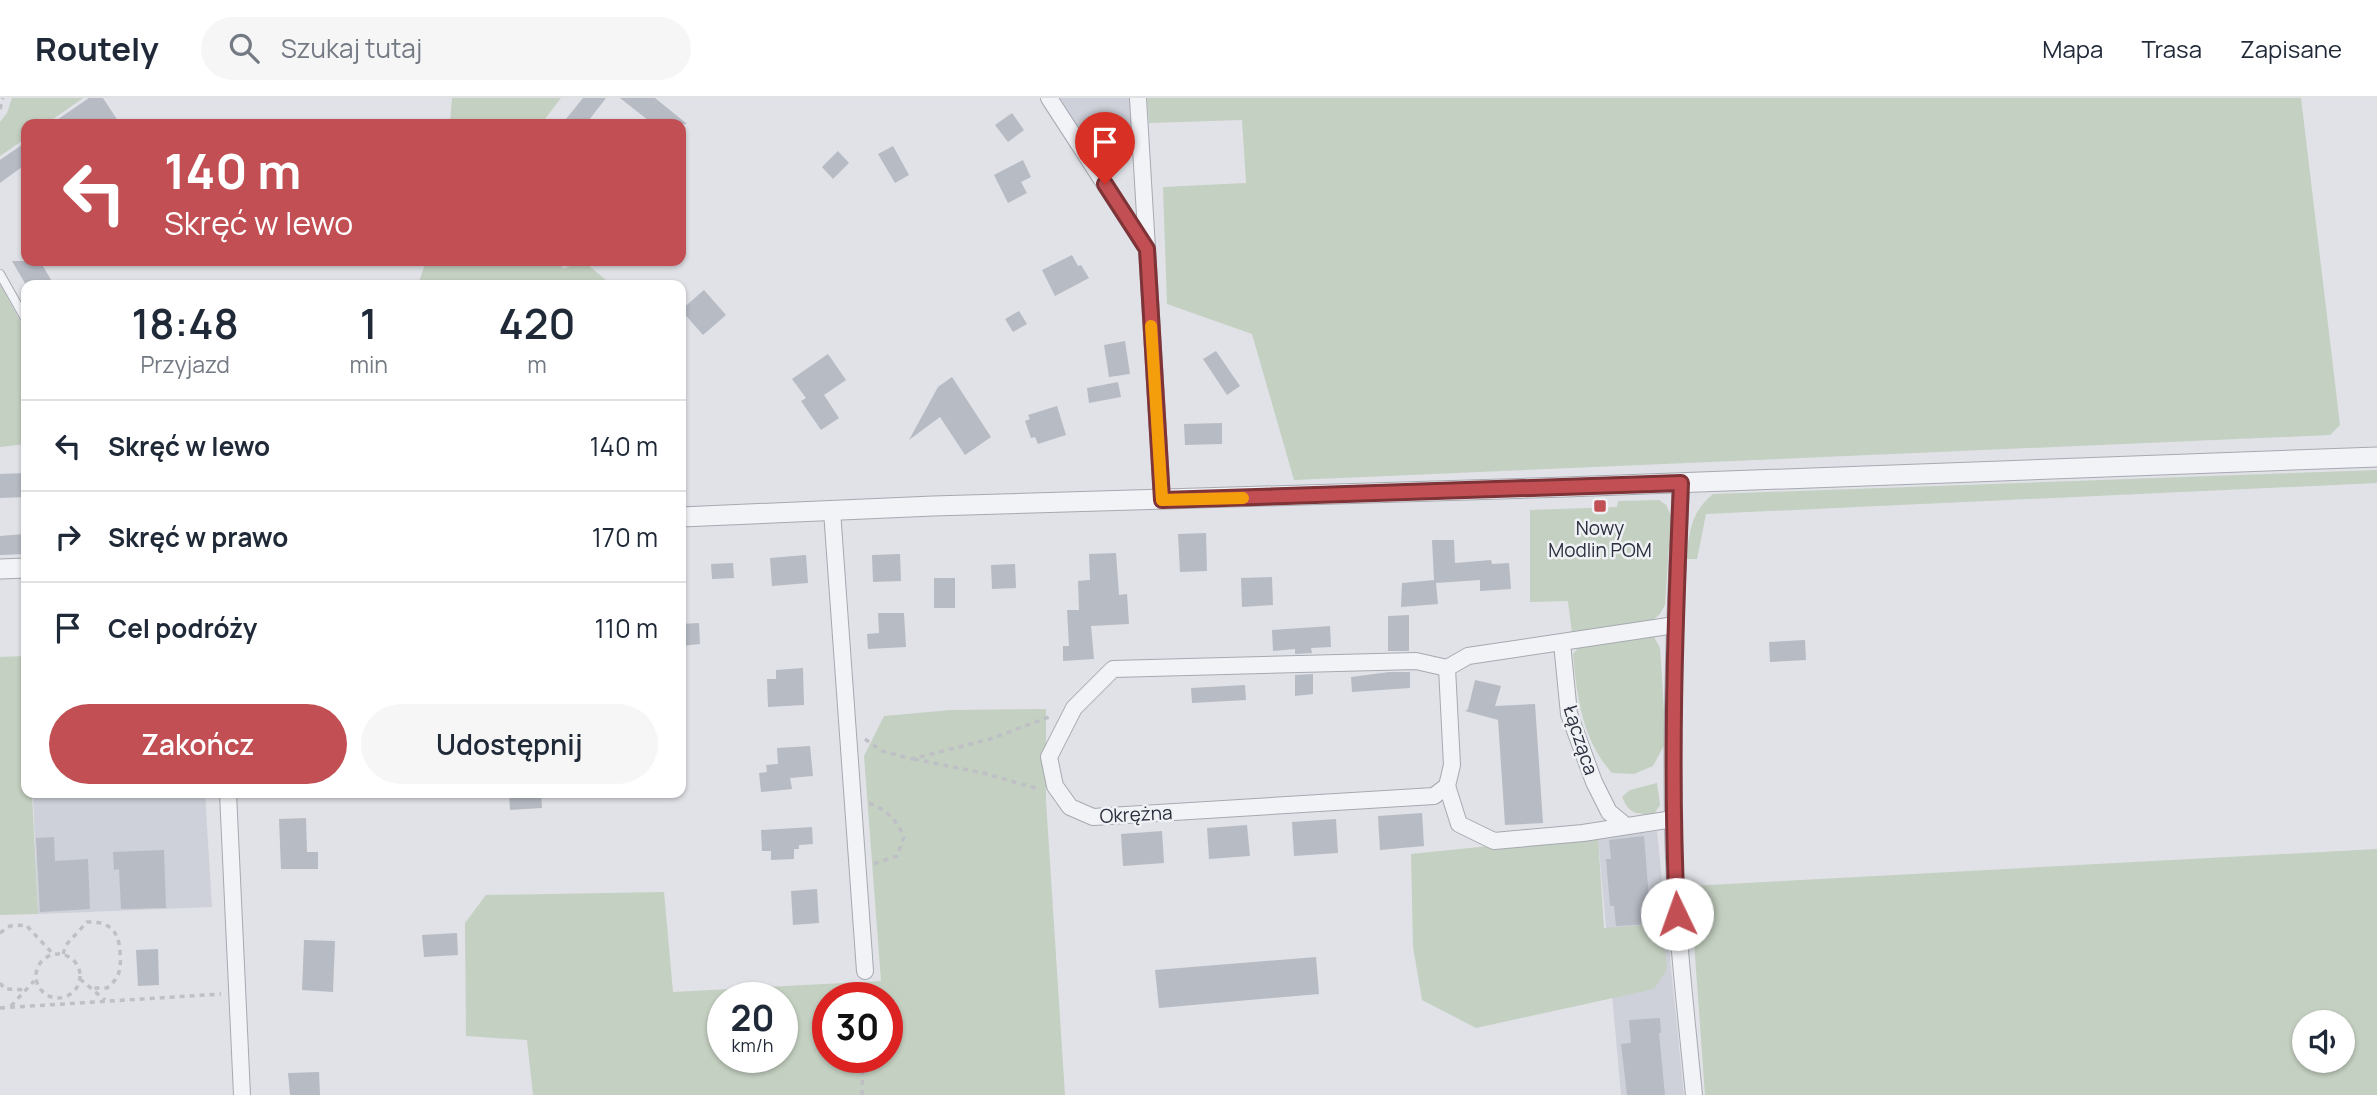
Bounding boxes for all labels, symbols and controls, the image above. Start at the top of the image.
search box [201,17,691,80]
text: Routely [35,26,159,71]
icon: search [225,29,263,67]
text: Szukaj tutaj [281,30,422,66]
text: Mapa [2042,32,2103,65]
text: Trasa [2141,32,2202,65]
text: Zapisane [2240,32,2342,65]
pin [1075,112,1135,184]
icon: arrive [1086,123,1124,161]
text: 140 m [164,137,301,204]
icon: left [49,147,140,238]
text: Skręć w lewo [164,201,353,245]
text: 18:48 [132,294,239,352]
text: 1 [360,294,378,352]
text: 420 [498,294,575,352]
text: Przyjazd [140,348,230,380]
text: min [349,348,388,380]
text: m [527,348,547,380]
icon: left [49,427,87,465]
text: Skręć w lewo [108,428,270,464]
text: 140 m [589,428,658,464]
marker: Nowy Modlin POM [1592,498,1608,514]
place label: Nowy Modlin POM [1548,515,1652,563]
icon: right [49,518,87,556]
text: Skręć w prawo [108,519,288,555]
text: 170 m [592,519,658,555]
icon: arrive [49,609,87,647]
text: Cel podróży [108,610,257,646]
text: 110 m [595,610,658,646]
street label: Łącząca [1558,702,1604,778]
button: Zakończ [49,704,347,784]
button: Udostępnij [361,704,658,784]
street label: Okrężna [1099,799,1173,829]
position arrow [1640,877,1714,951]
speed limit sign: 30 [812,982,903,1073]
text: 20 [731,994,774,1042]
map controls [2292,1010,2355,1073]
button: sound [2292,1010,2355,1073]
text: km/h [732,1033,773,1057]

